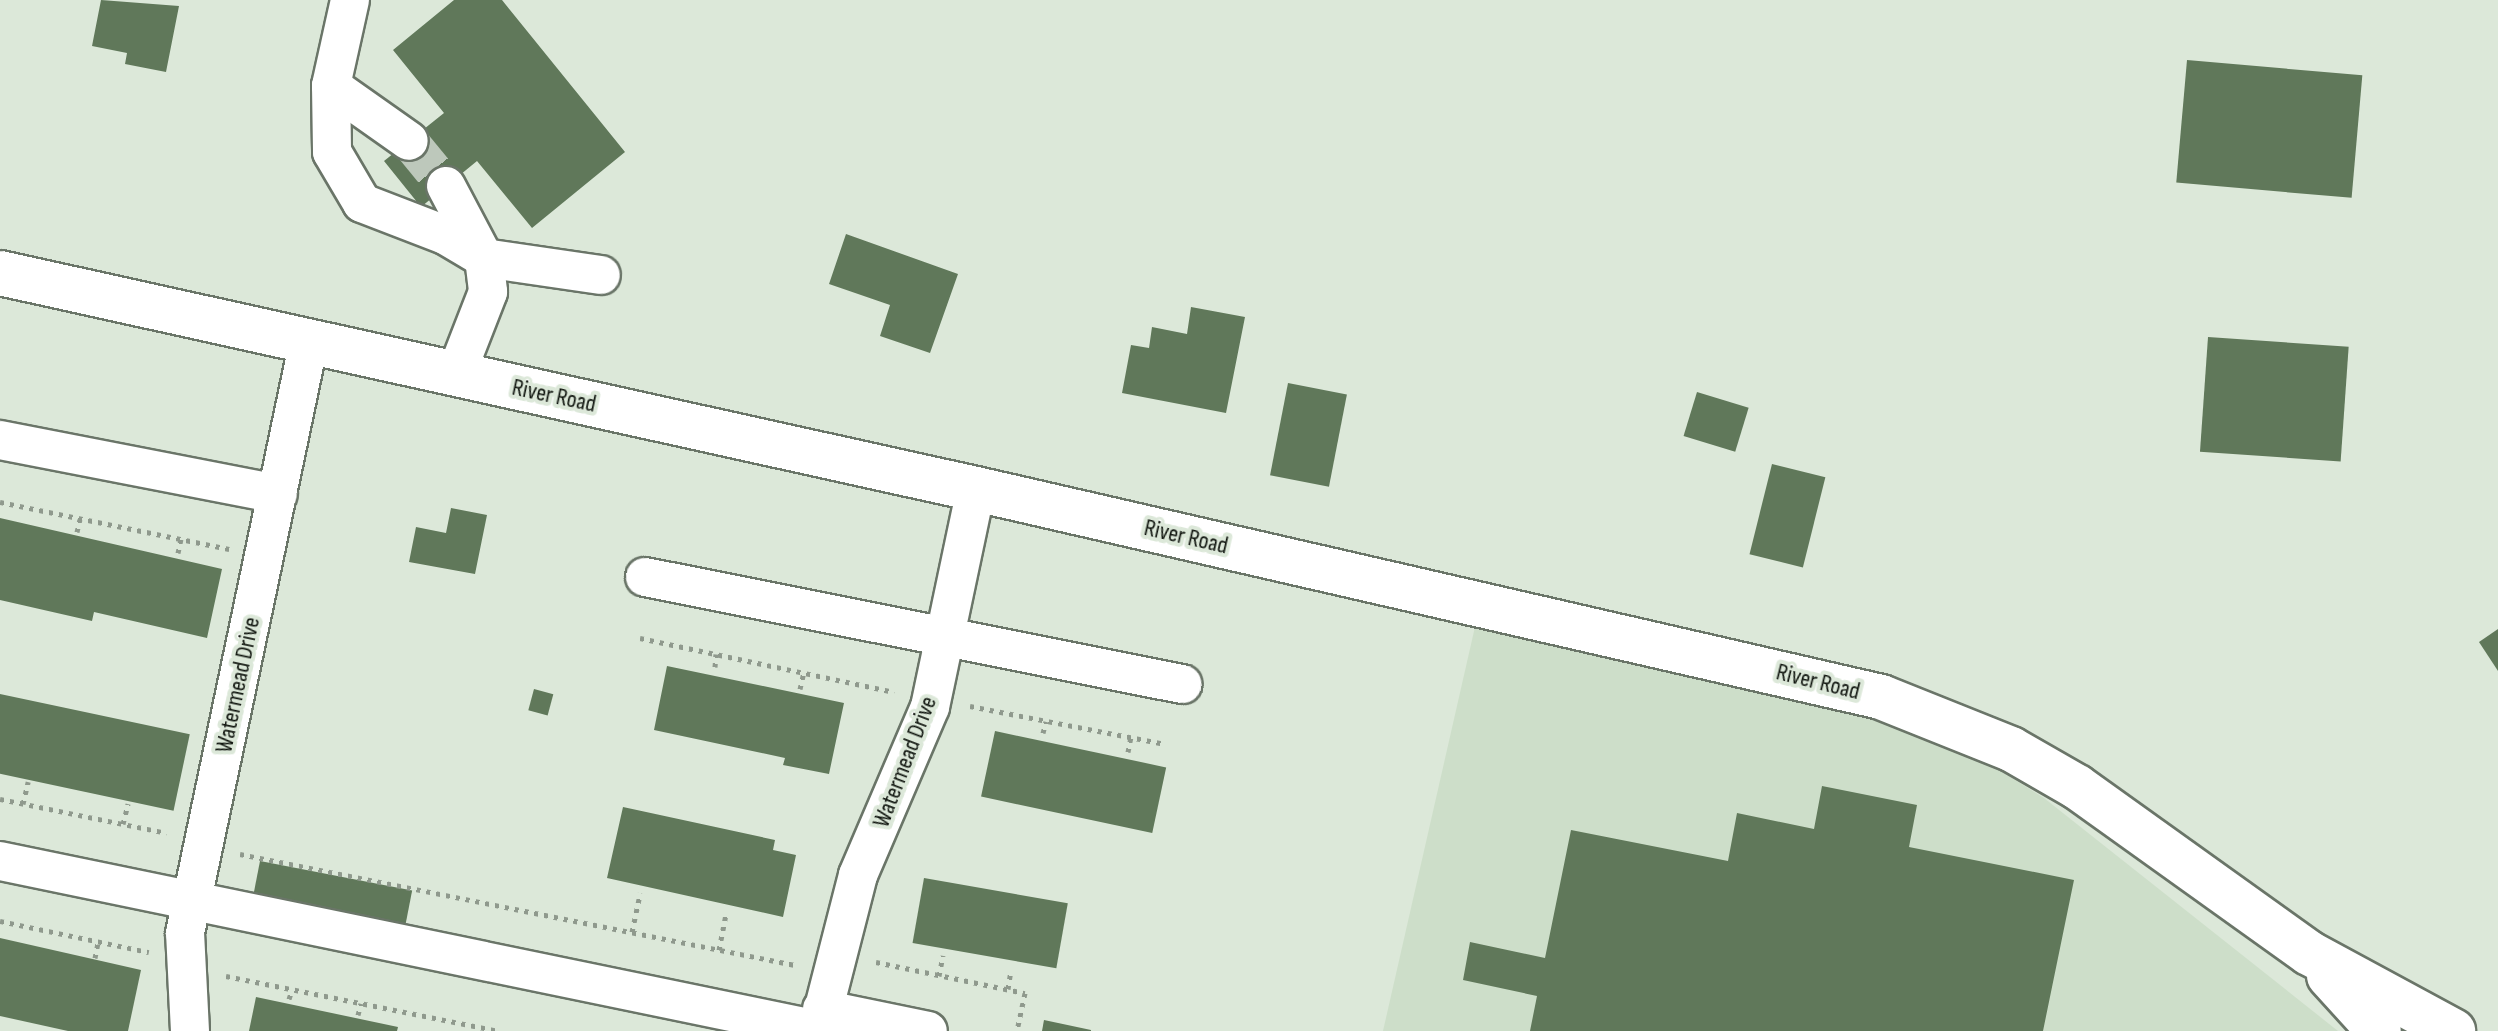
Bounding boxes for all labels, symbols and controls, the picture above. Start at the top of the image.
street label: River Road [509,373,599,419]
street label: River Road [1141,513,1231,561]
street label: Watermead Drive [210,615,266,755]
street label: River Road [1773,658,1863,706]
street label: Watermead Drive [867,692,943,832]

